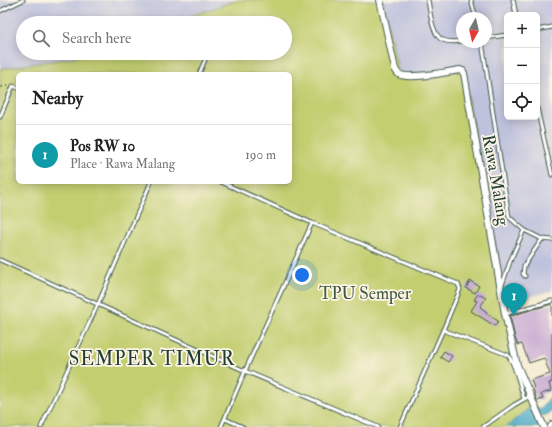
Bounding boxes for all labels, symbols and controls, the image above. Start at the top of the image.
north arrow [456,12,492,48]
map controls [504,12,540,120]
button: + [504,12,540,48]
search box [16,16,292,60]
icon: search [30,27,52,49]
text: Search here [62,29,131,48]
button: − [504,48,540,84]
button: locate [504,84,540,120]
text: Nearby [32,88,83,109]
street label: Rawa Malang [478,133,514,228]
text: Pos RW 10 [70,137,135,156]
text: 1 [43,147,47,163]
text: 190 m [245,147,276,163]
text: Place · Rawa Malang [70,156,175,172]
your location [292,265,312,285]
park label: TPU Semper [319,283,412,305]
pin: 1 [501,283,527,316]
district label: SEMPER TIMUR [69,347,235,371]

